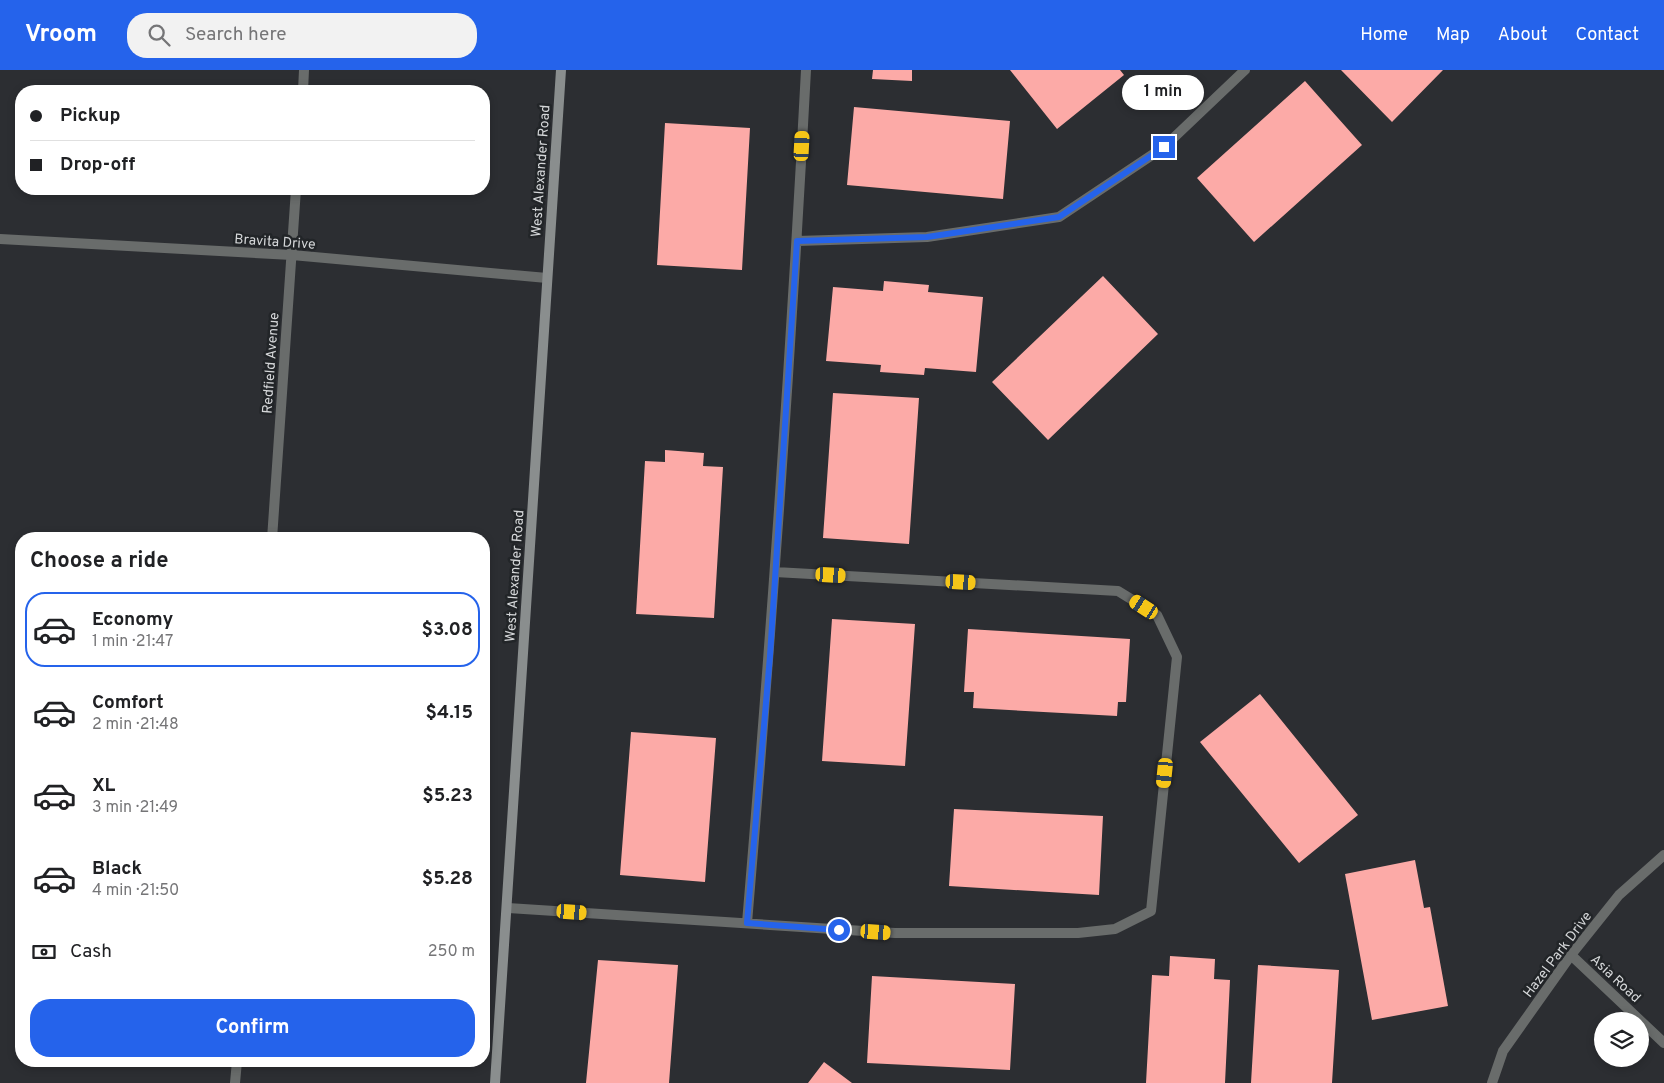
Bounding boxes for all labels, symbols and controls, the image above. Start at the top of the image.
search box [127,13,477,58]
text: Vroom [25,20,97,50]
icon: search [145,21,173,49]
text: Search here [185,23,287,47]
text: Home [1360,24,1408,47]
text: Map [1436,24,1470,47]
text: About [1498,24,1547,47]
text: Contact [1575,24,1639,47]
callout: 1 min [1123,75,1205,110]
text: 1 min [1144,82,1182,102]
text: Pickup [60,104,120,128]
street label: West Alexander Road [528,104,555,238]
car [793,131,810,161]
route end [1153,136,1175,158]
text: Drop-off [60,153,135,177]
street label: Bravita Drive [234,231,316,254]
street label: Redfield Avenue [259,312,284,414]
street label: West Alexander Road [502,509,529,643]
text: Choose a ride [30,548,168,575]
car [815,567,846,583]
car [945,574,976,590]
car [1127,593,1160,621]
icon: car [32,607,77,652]
text: Economy [92,608,173,632]
text: $3.08 [422,618,473,642]
text: 1 min · 21:47 [92,632,173,652]
icon: car [32,690,77,735]
text: Comfort [92,691,164,715]
text: $4.15 [426,701,473,725]
text: 2 min · 21:48 [92,715,179,735]
car [1155,757,1174,789]
icon: car [32,773,77,818]
text: XL [92,774,115,798]
text: $5.23 [422,784,473,808]
text: 3 min · 21:49 [92,798,178,818]
icon: car [32,856,77,901]
text: Black [92,857,142,881]
text: $5.28 [422,867,473,891]
text: 4 min · 21:50 [92,881,179,901]
car [556,903,587,921]
street label: Hazel Park Drive [1520,908,1596,1001]
route start [828,919,850,941]
car [860,923,891,941]
icon: cash [30,938,58,966]
text: Cash [70,940,112,964]
text: 250 m [428,942,475,962]
street label: Asia Road [1586,952,1644,1007]
button: Confirm [30,999,475,1057]
map controls [1594,1012,1649,1067]
button: layers [1594,1012,1649,1067]

